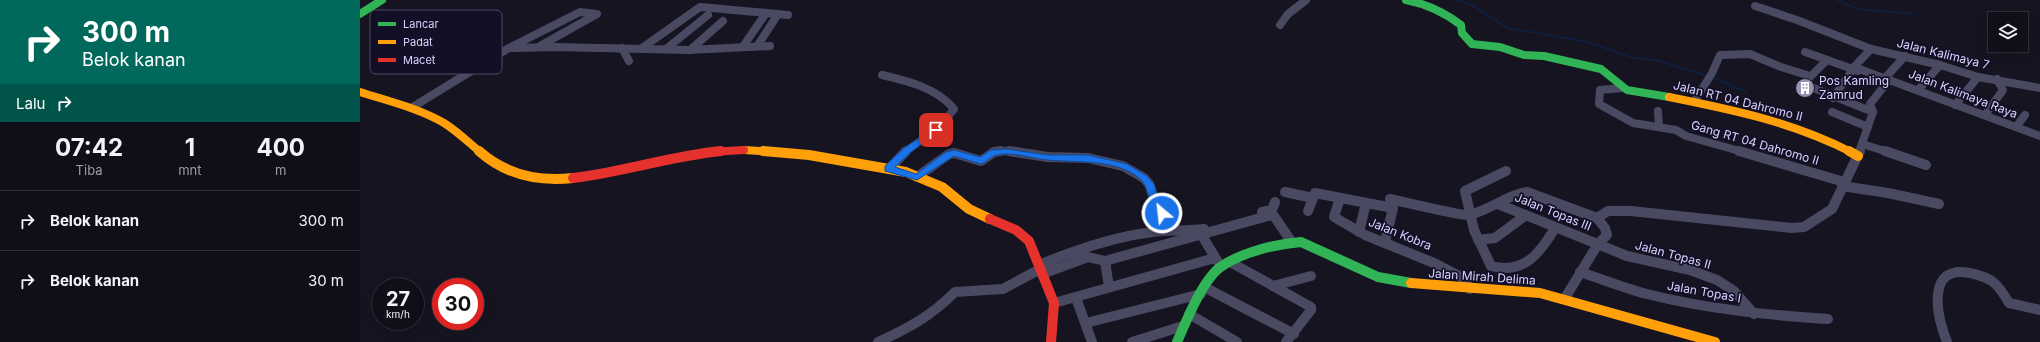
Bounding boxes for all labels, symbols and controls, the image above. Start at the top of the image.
legend [370,10,502,74]
map controls [1988,12,2028,52]
button: layers [1988,12,2028,52]
text: 300 m [82,15,170,49]
icon: right [16,16,68,68]
text: Lancar [403,17,439,31]
text: Padat [403,35,433,49]
street label: Jalan Kalimaya 7 [1895,35,1991,72]
text: Belok kanan [82,49,186,70]
text: Macet [403,53,436,67]
street label: Jalan Kalimaya Raya [1906,66,2020,121]
place label: Pos Kamling Zamrud [1819,73,1889,102]
street label: Jalan RT 04 Dahromo II [1672,77,1804,124]
building icon: Pos Kamling Zamrud [1794,77,1816,99]
icon: right [53,92,75,114]
text: Lalu [16,94,45,113]
pin [919,113,953,147]
street label: Gang RT 04 Dahromo II [1689,117,1821,168]
icon: arrive [925,119,947,141]
text: 07:42 [55,133,123,162]
text: 1 [185,133,195,162]
text: 400 [256,133,305,162]
text: Tiba [76,162,103,178]
text: mnt [178,162,201,178]
text: m [275,162,286,178]
street label: Jalan Topas III [1513,189,1594,234]
position arrow [1141,192,1183,234]
icon: right [16,210,38,232]
text: Belok kanan [50,211,139,230]
text: 300 m [298,211,344,230]
street label: Jalan Kobra [1366,214,1434,253]
street label: Jalan Topas II [1633,237,1713,272]
street label: Jalan Mirah Delima [1428,265,1536,288]
icon: right [16,270,38,292]
text: Belok kanan [50,271,139,290]
text: 30 m [308,271,344,290]
speed limit sign: 30 [432,278,484,330]
street label: Jalan Topas I [1666,278,1742,305]
text: 27 [386,287,410,311]
text: km/h [386,308,410,320]

